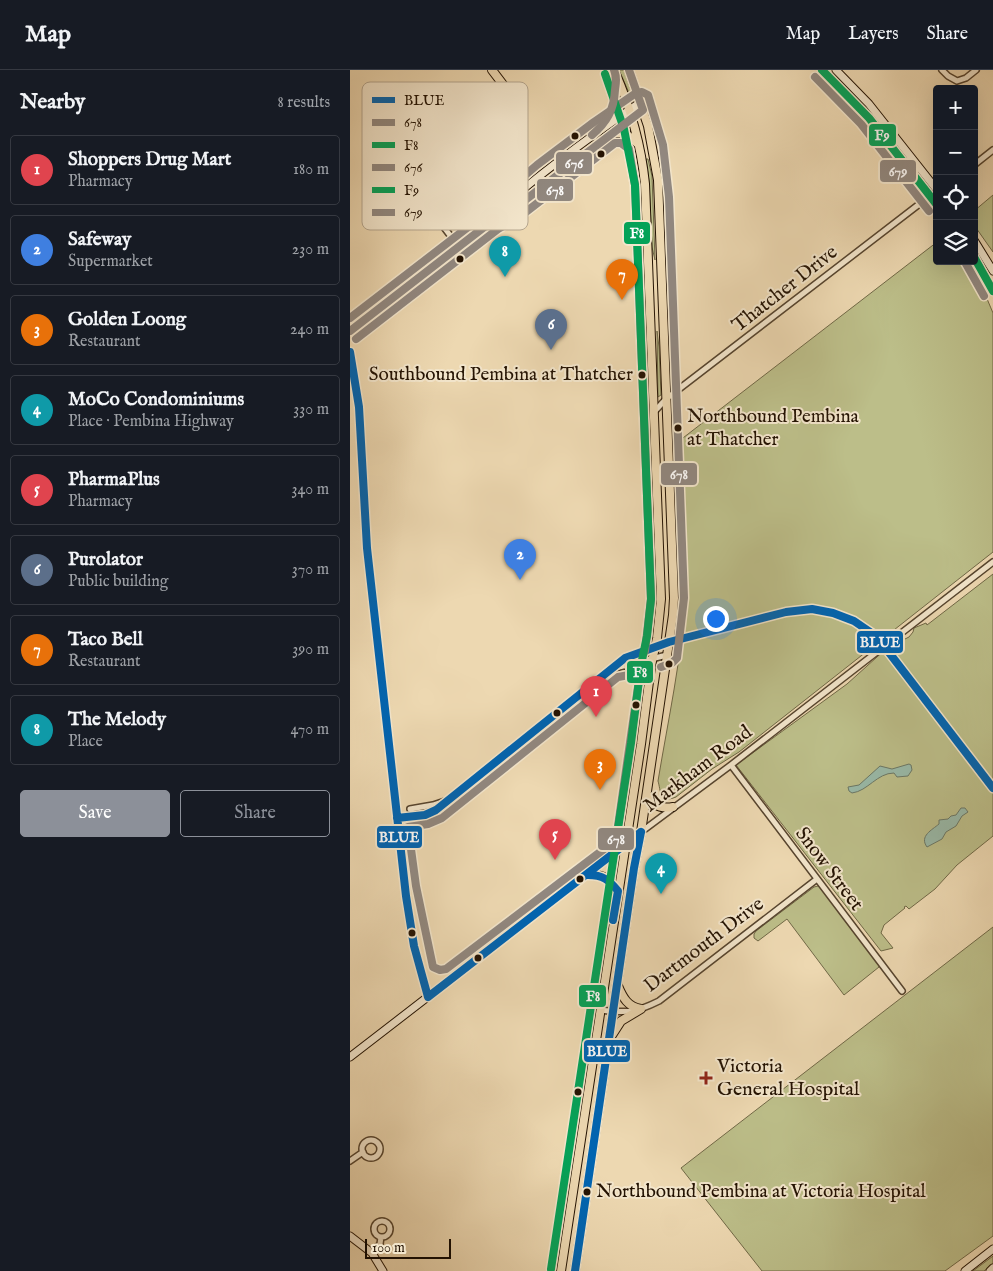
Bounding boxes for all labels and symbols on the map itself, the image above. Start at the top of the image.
legend [362,82,528,230]
text: BLUE [404,92,445,110]
text: 678 [404,114,422,132]
line badge: F9 [868,123,897,147]
text: F9 [875,127,890,145]
unlabelled marker [570,131,580,141]
text: F8 [404,137,418,155]
unlabelled marker [596,149,606,159]
line badge: 676 [555,151,593,175]
text: 676 [565,155,584,173]
text: 676 [404,159,423,177]
line badge: 679 [879,159,917,183]
text: 679 [889,163,907,181]
line badge: 678 [536,178,574,202]
text: F9 [404,182,419,200]
text: 678 [546,182,564,200]
text: 679 [404,204,423,222]
line badge: F8 [623,221,651,245]
text: F8 [630,225,645,243]
pin: 8 [489,236,521,277]
street label: Thatcher Drive [727,240,843,338]
unlabelled marker [455,254,465,264]
pin: 7 [606,259,638,300]
pin: 6 [535,309,567,350]
place label: Southbound Pembina at Thatcher [369,363,633,387]
marker: Southbound Pembina at Thatcher [637,370,647,380]
place label: Northbound Pembina at Thatcher [687,405,860,452]
marker: Northbound Pembina at Thatcher [673,423,683,433]
line badge: 678 [660,462,698,486]
text: 678 [670,466,688,484]
pin: 2 [504,539,536,580]
your location [703,606,729,632]
line badge: BLUE [856,630,904,654]
text: BLUE [860,634,900,652]
unlabelled marker [664,659,674,669]
line badge: F8 [626,660,654,684]
text: F8 [633,664,648,682]
pin: 1 [580,676,612,717]
unlabelled marker [631,700,641,710]
unlabelled marker [552,708,562,718]
street label: Markham Road [639,720,758,818]
pin: 3 [584,749,616,790]
pin: 5 [539,819,571,860]
street label: Snow Street [789,822,869,916]
line badge: BLUE [376,825,423,849]
line badge: 678 [597,827,635,851]
text: BLUE [379,829,419,847]
text: 678 [607,831,625,849]
pin: 4 [645,853,677,894]
unlabelled marker [575,874,585,884]
street label: Dartmouth Drive [639,892,769,998]
unlabelled marker [407,928,417,938]
unlabelled marker [473,953,483,963]
line badge: F8 [578,984,607,1008]
text: F8 [586,988,601,1006]
line badge: BLUE [583,1039,631,1063]
text: BLUE [587,1043,627,1061]
place label: Victoria General Hospital [716,1054,860,1102]
marker: Victoria General Hospital [699,1071,713,1085]
unlabelled marker [573,1087,583,1097]
place label: Northbound Pembina at Victoria Hospital [596,1180,926,1204]
marker: Northbound Pembina at Victoria Hospital [582,1187,592,1197]
scale bar [365,1236,451,1259]

